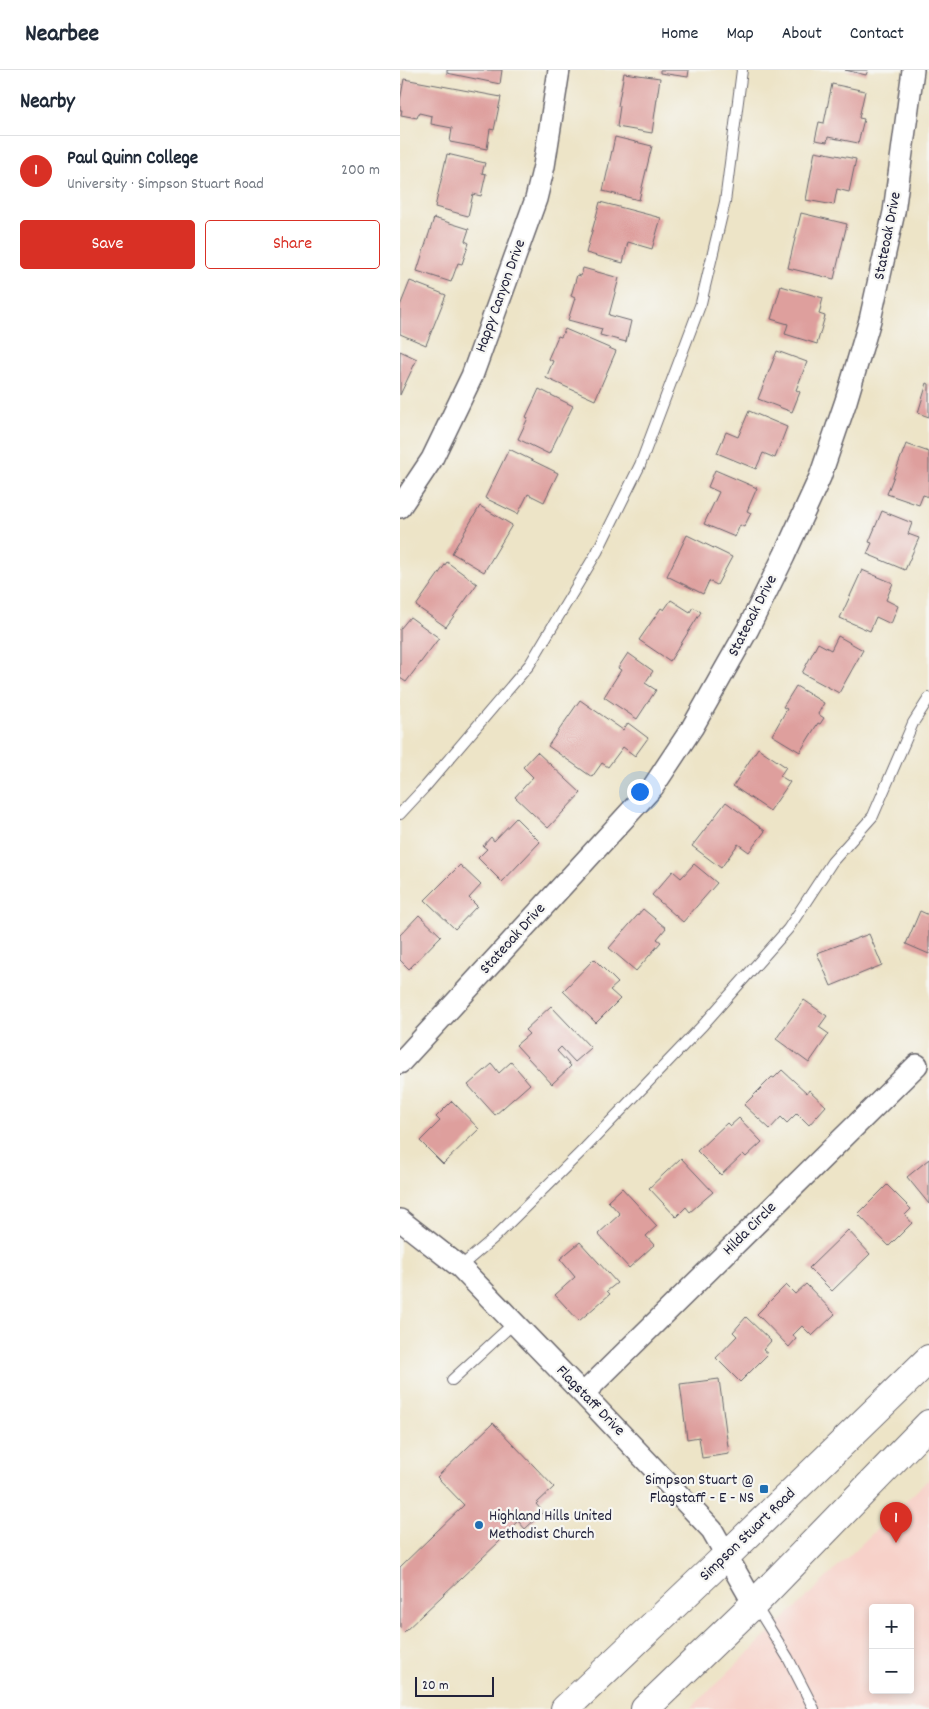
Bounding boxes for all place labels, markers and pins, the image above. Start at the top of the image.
place label: Simpson Stuart @ Flagstaff - E - NS [645,1469,754,1510]
marker: Simpson Stuart @ Flagstaff - E - NS [758,1483,770,1495]
pin: 1 [880,1502,912,1543]
place label: Highland Hills United Methodist Church [489,1505,612,1546]
marker: Highland Hills United Methodist Church [473,1519,485,1531]

